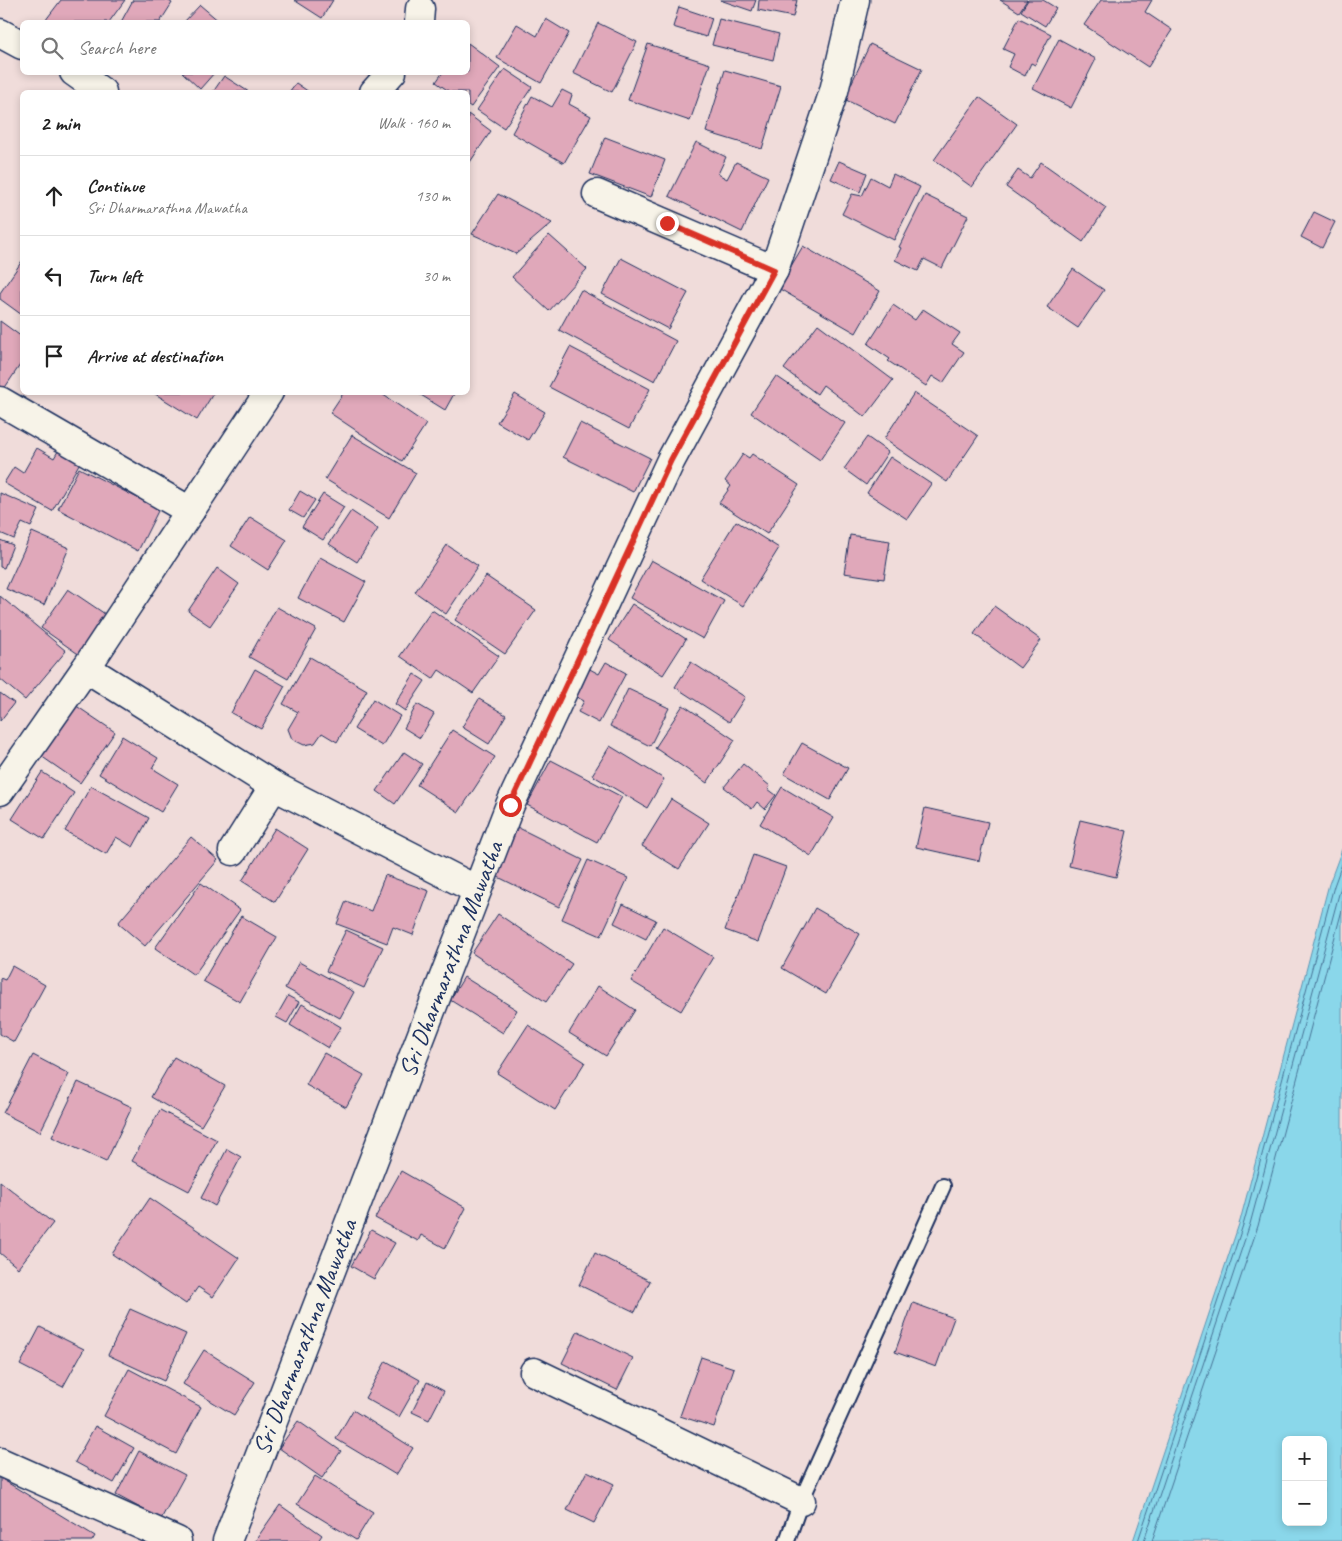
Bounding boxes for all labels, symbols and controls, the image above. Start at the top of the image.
search box [20,20,470,75]
icon: search [38,34,66,62]
text: Search here [78,36,155,60]
text: 2 min [40,110,80,136]
text: Walk · 160 m [378,113,450,133]
text: Continue [87,174,144,198]
icon: ahead [40,182,68,210]
text: 130 m [416,186,450,206]
text: Sri Dharmarathna Mawatha [87,198,247,218]
route end [656,212,679,235]
icon: left [40,262,68,290]
text: Turn left [87,264,142,288]
text: 30 m [423,266,450,286]
icon: arrive [40,342,68,370]
text: Arrive at destination [87,344,223,368]
route start [499,794,522,817]
street label: Sri Dharmarathna Mawatha [391,835,511,1081]
street label: Sri Dharmarathna Mawatha [245,1213,365,1459]
map controls [1282,1436,1327,1526]
button: + [1282,1436,1327,1481]
button: − [1282,1481,1327,1526]

